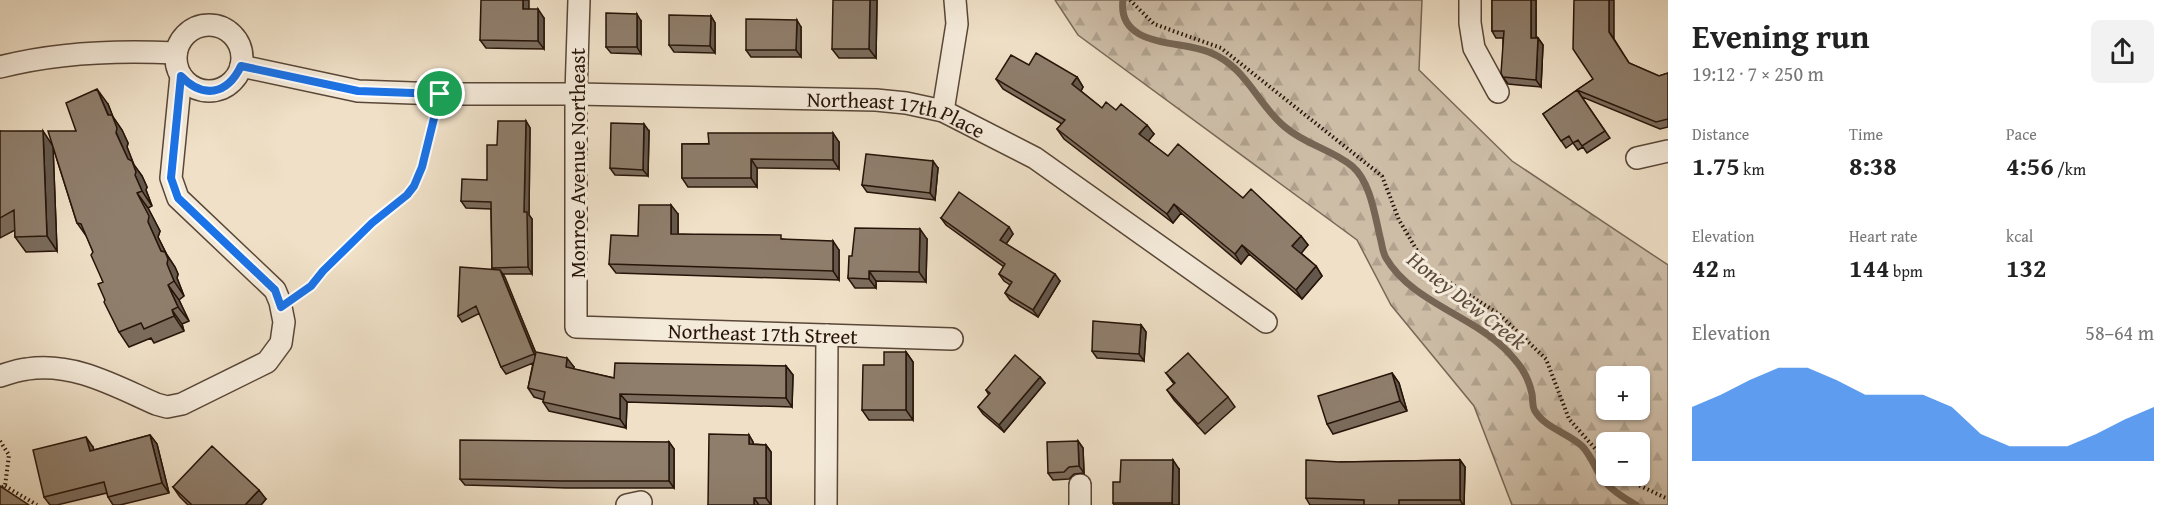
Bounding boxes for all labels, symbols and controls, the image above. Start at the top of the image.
text: Evening run [1692,12,1869,60]
button: share [2091,20,2154,83]
street label: Monroe Avenue Northeast [562,47,593,278]
text: 19:12 · 7 × 250 m [1692,59,1824,88]
pin [414,68,465,119]
icon: arrive [423,77,456,110]
street label: Northeast 17th Place [806,83,991,146]
text: Distance [1692,122,1749,146]
text: Time [1849,122,1883,146]
text: Pace [2006,122,2037,146]
text: 1.75 [1692,146,1740,185]
text: 8:38 [1849,146,1897,185]
text: 4:56 [2006,146,2054,185]
text: km [1740,157,1764,181]
text: /km [2054,157,2086,181]
text: Elevation [1692,224,1755,248]
text: Heart rate [1849,224,1918,248]
text: kcal [2006,224,2033,248]
water label: Honey Dew Creek [1400,243,1534,357]
text: 42 [1692,248,1719,287]
text: 144 [1849,248,1889,287]
text: 132 [2006,248,2046,287]
text: m [1719,259,1736,283]
text: bpm [1889,259,1923,283]
street label: Northeast 17th Street [668,314,859,352]
text: Elevation [1692,318,1770,347]
text: 58–64 m [2085,318,2154,347]
map controls [1596,366,1650,486]
button: + [1596,366,1650,420]
button: − [1596,432,1650,486]

